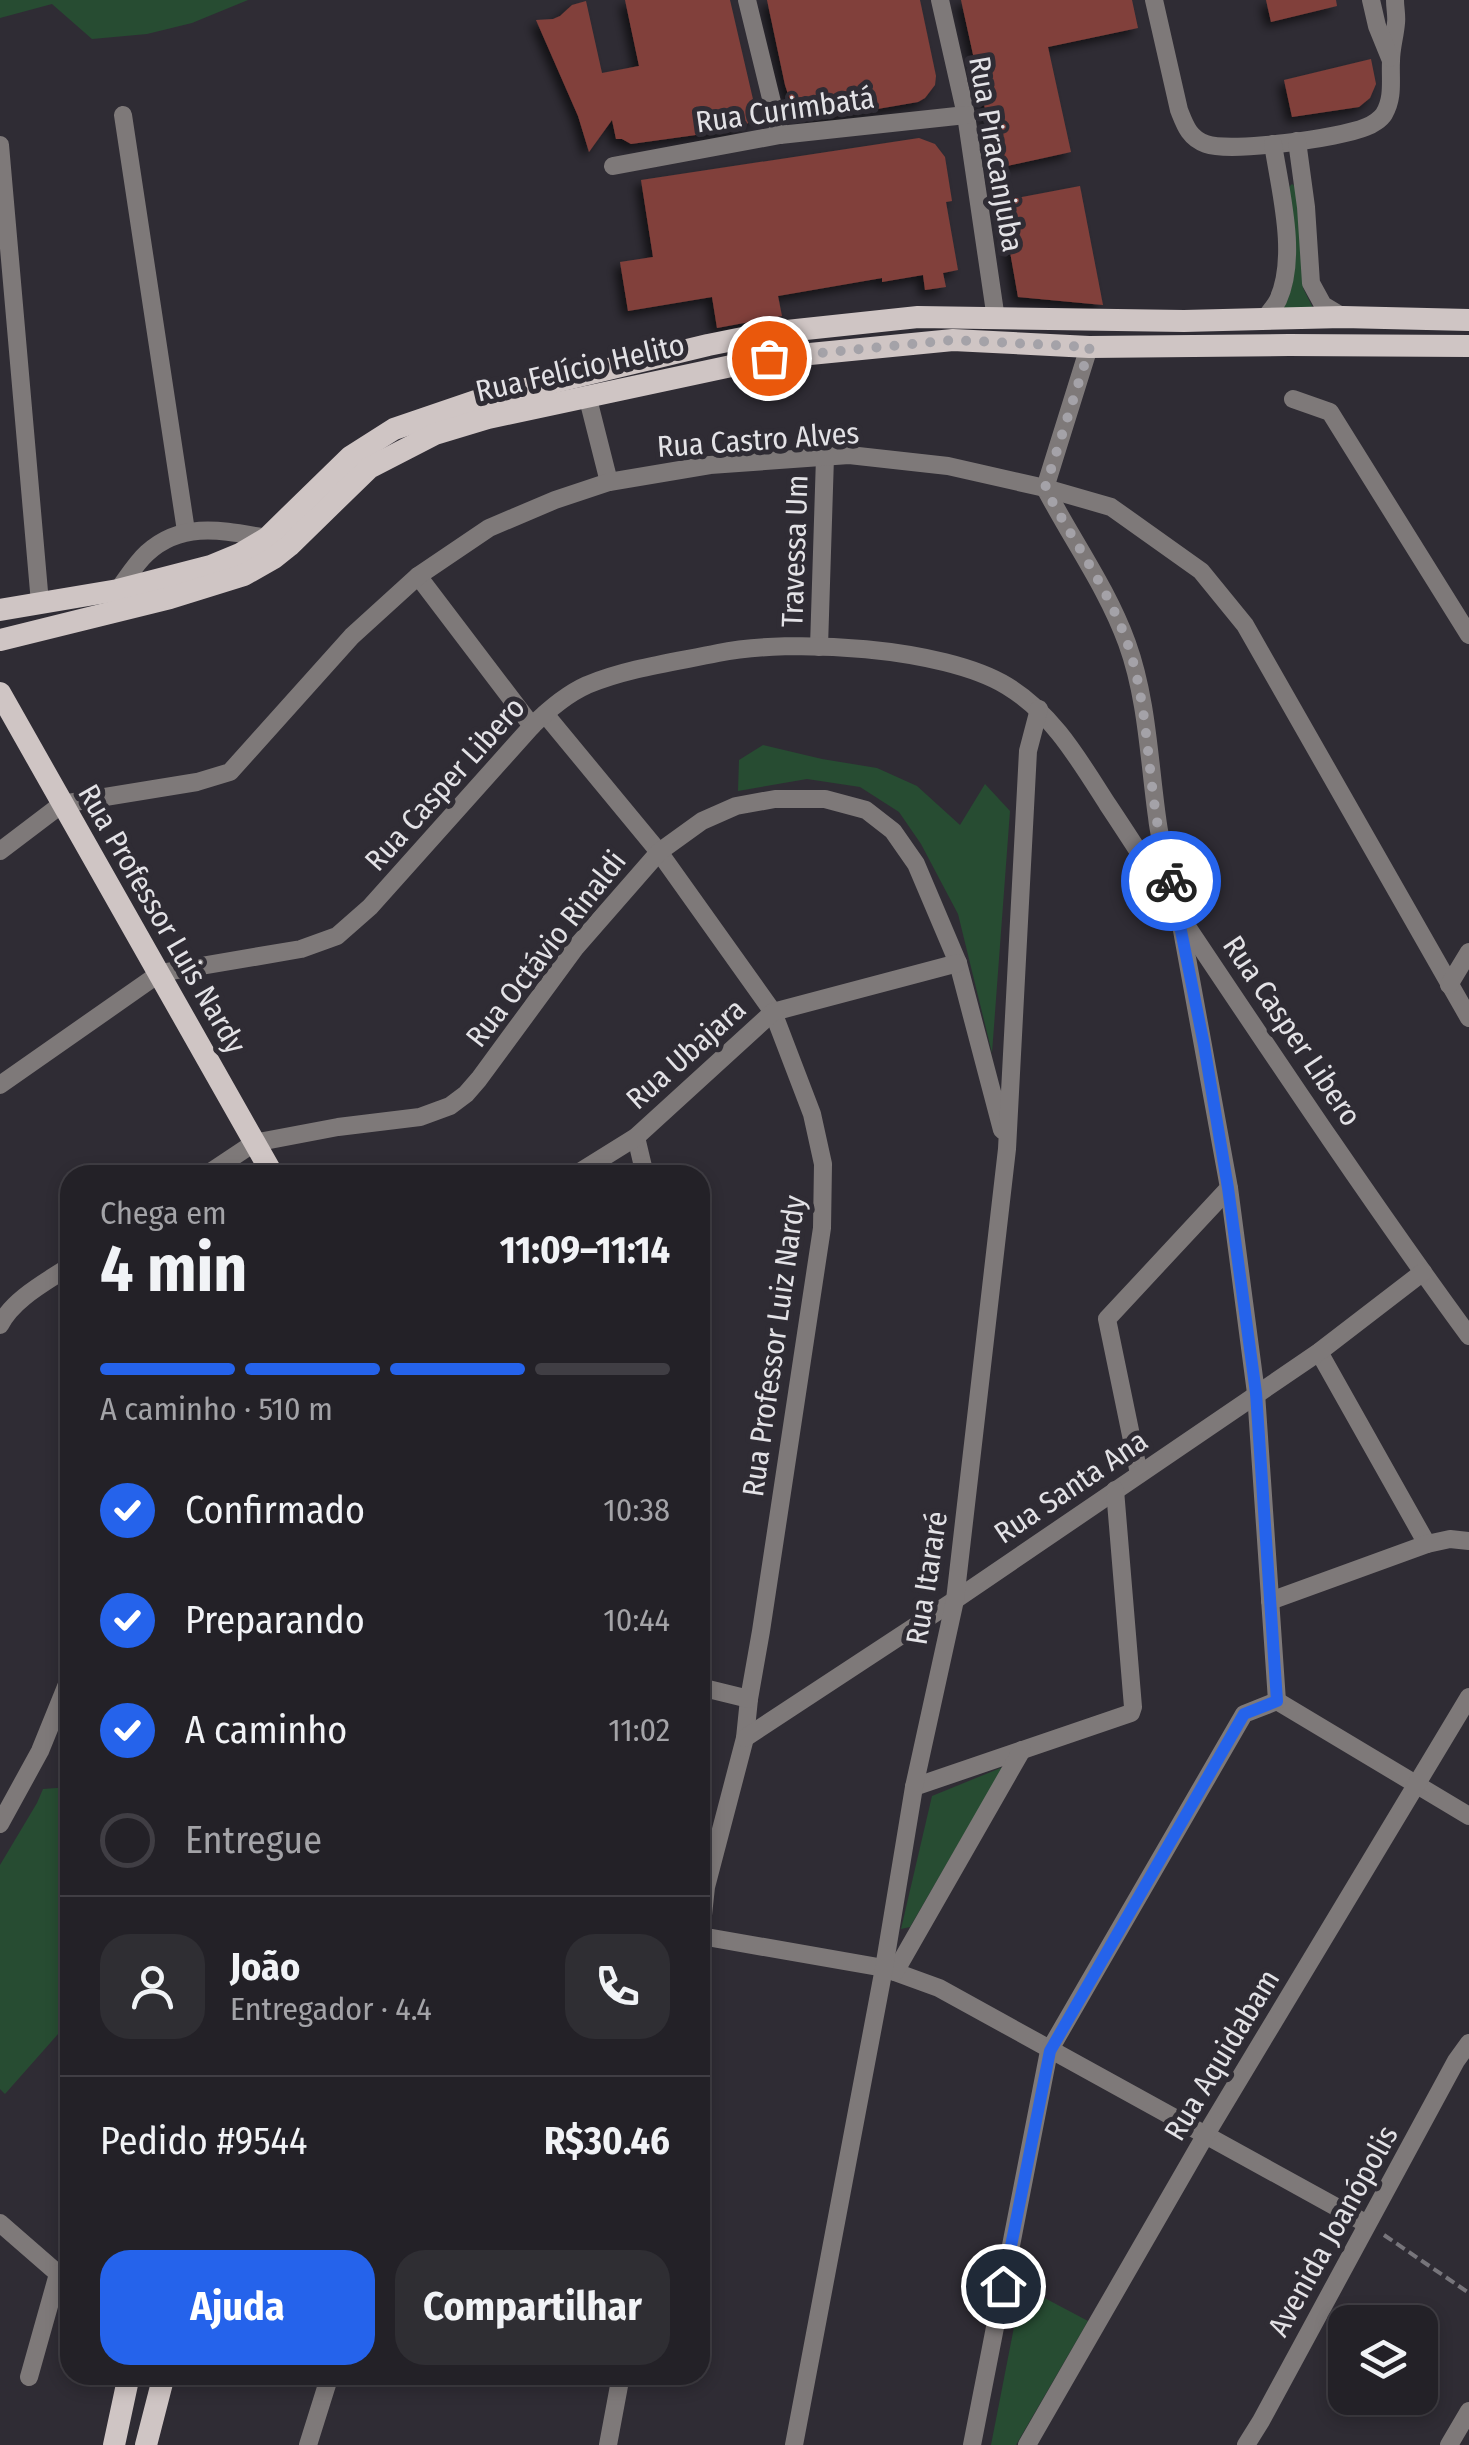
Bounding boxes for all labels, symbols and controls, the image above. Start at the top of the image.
street label: Rua Piracanjuba [961,53,1031,255]
street label: Rua Curimbatá [693,80,877,140]
pin [727,316,812,401]
street label: Rua Felício Helito [472,327,688,409]
icon: bag [742,331,797,386]
street label: Rua Castro Alves [656,415,860,465]
street label: Travessa Um [774,474,816,628]
street label: Rua Casper Libero [358,690,532,878]
street label: Rua Professor Luis Nardy [70,778,254,1060]
courier [1121,831,1221,931]
street label: Rua Octávio Rinaldi [458,844,634,1054]
icon: bike [1144,854,1199,909]
street label: Rua Casper Libero [1215,929,1369,1133]
street label: Rua Ubajara [619,991,753,1117]
street label: Rua Professor Luiz Nardy [735,1193,813,1499]
text: Chega em [100,1194,227,1232]
text: 11:09–11:14 [500,1227,670,1273]
text: 4 min [100,1230,247,1308]
text: A caminho · 510 m [100,1390,333,1428]
street label: Rua Santa Ana [988,1423,1154,1551]
icon: check [100,1483,155,1538]
text: Confirmado [185,1487,365,1533]
text: 10:38 [603,1491,670,1529]
street label: Rua Itararé [899,1509,955,1647]
icon: check [100,1593,155,1648]
text: Preparando [185,1597,365,1643]
text: 10:44 [603,1601,670,1639]
icon: check [100,1703,155,1758]
text: A caminho [185,1707,347,1753]
text: 11:02 [608,1711,670,1749]
text: Entregue [185,1817,322,1863]
button: person [100,1934,205,2039]
button: phone [565,1934,670,2039]
text: João [230,1944,300,1990]
street label: Rua Aquidabam [1157,1963,1287,2147]
text: Entregador · 4.4 [230,1990,432,2028]
text: Pedido #9544 [100,2118,307,2164]
text: R$30.46 [544,2118,670,2164]
street label: Avenida Joanópolis [1260,2119,1406,2343]
pin [961,2244,1046,2329]
button: Ajuda [100,2250,375,2365]
button: Compartilhar [395,2250,670,2365]
icon: home [976,2259,1031,2314]
map controls [1328,2305,1438,2415]
button: layers [1328,2305,1438,2415]

